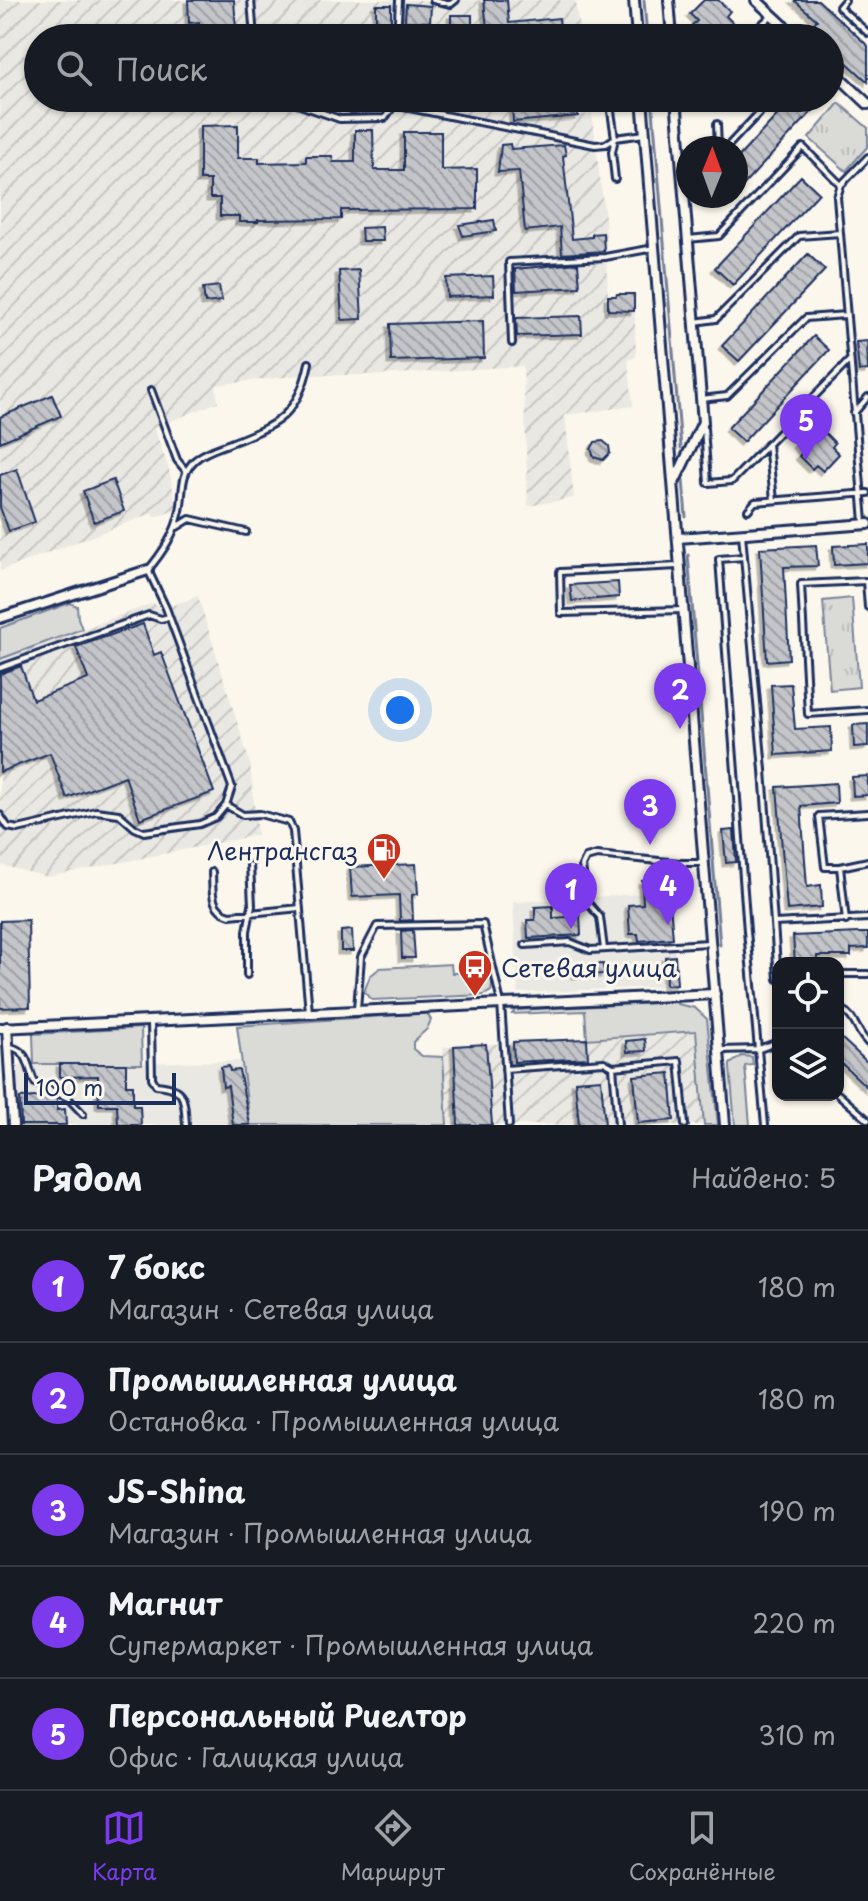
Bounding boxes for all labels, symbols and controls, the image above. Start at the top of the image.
search box [24,24,844,112]
icon: search [52,46,96,90]
text: Поиск [116,46,207,91]
north arrow [676,136,748,208]
pin: 5 [780,394,832,460]
pin: 2 [654,663,706,729]
your location [380,690,420,730]
pin: 3 [624,779,676,845]
fuel station icon: Лентрансгаз [365,831,403,881]
place label: Лентрансгаз [207,832,358,868]
pin: 4 [642,859,694,925]
pin: 1 [545,863,597,929]
bus stop icon: Сетевая улица [456,948,494,998]
place label: Сетевая улица [501,949,677,985]
map controls [772,957,844,1101]
button: locate [772,957,844,1029]
button: layers [772,1029,844,1101]
scale bar [24,1069,176,1105]
text: 100 m [36,1070,103,1103]
text: Рядом [32,1151,143,1203]
text: Найдено: 5 [691,1158,836,1197]
text: 7 бокс [108,1244,205,1289]
text: 1 [52,1267,64,1306]
text: 180 m [758,1267,836,1306]
text: Магазин · Сетевая улица [108,1289,434,1328]
text: Промышленная улица [108,1356,457,1401]
text: 2 [49,1379,67,1418]
text: 180 m [758,1379,836,1418]
text: Остановка · Промышленная улица [108,1401,559,1440]
text: JS-Shina [108,1468,246,1513]
text: 3 [49,1491,67,1530]
text: 190 m [759,1491,836,1530]
text: Магазин · Промышленная улица [108,1513,532,1552]
text: Магнит [108,1580,222,1625]
text: 4 [49,1603,67,1642]
text: 220 m [752,1603,836,1642]
text: Супермаркет · Промышленная улица [108,1625,593,1664]
text: Персональный Риелтор [108,1692,467,1737]
text: 5 [50,1715,66,1754]
text: 310 m [758,1715,836,1754]
text: Офис · Галицкая улица [108,1737,404,1776]
tab: Карта [92,1806,157,1887]
tab: Маршрут [341,1806,445,1887]
tab: Сохранённые [629,1806,776,1887]

